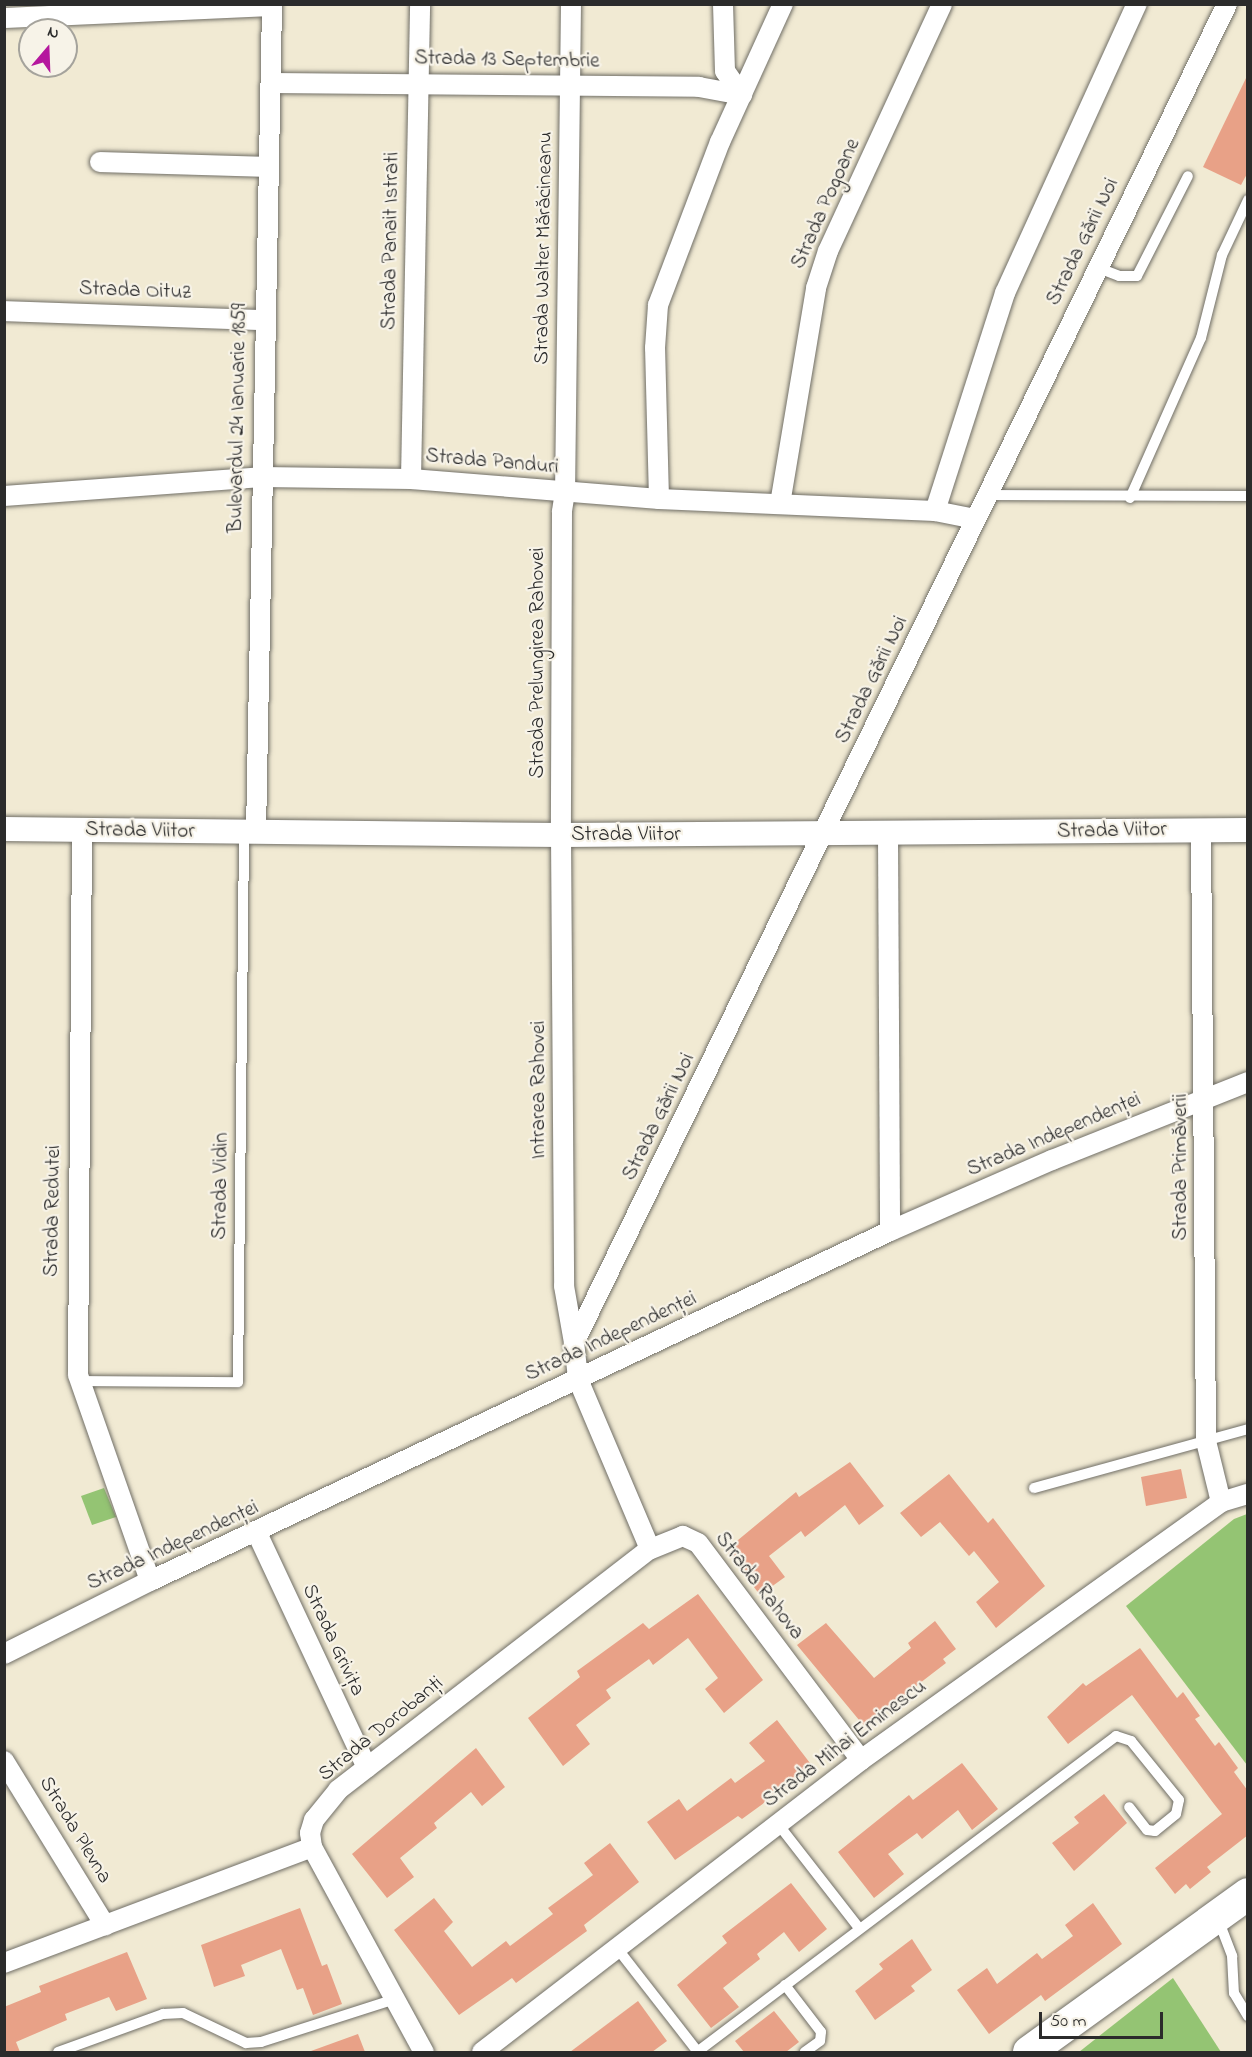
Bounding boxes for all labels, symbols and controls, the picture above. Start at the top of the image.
north arrow [18,18,78,78]
text: N [44,20,62,46]
street label: Strada 13 Septembrie [414,46,600,74]
street label: Strada Walter Mărăcineanu [529,131,559,365]
street label: Strada Pogoane [786,135,866,273]
street label: Strada Panait Istrati [377,152,405,330]
street label: Strada Gării Noi [1041,174,1125,310]
street label: Strada Oituz [79,276,191,306]
street label: Bulevardul 24 Ianuarie 1859 [223,303,253,533]
street label: Strada Panduri [424,444,560,480]
street label: Strada Prelungirea Rahovei [525,548,551,778]
street label: Strada Gării Noi [830,612,914,748]
street label: Strada Viitor [85,817,195,845]
street label: Strada Viitor [1057,817,1167,845]
street label: Strada Viitor [571,822,681,848]
street label: Intrarea Rahovei [526,1021,552,1159]
street label: Strada Gării Noi [617,1049,701,1185]
street label: Strada Independenței [963,1087,1145,1183]
street label: Strada Primăverii [1168,1093,1194,1241]
street label: Strada Vidin [207,1132,235,1240]
street label: Strada Redutei [39,1145,67,1277]
street label: Strada Independenței [521,1286,701,1388]
street label: Strada Independenței [83,1495,263,1597]
street label: Strada Rahova [709,1527,809,1645]
street label: Strada Grivița [296,1580,370,1700]
street label: Strada Dorobanți [313,1671,449,1787]
street label: Strada Mihai Eminescu [758,1674,932,1814]
street label: Strada Plevna [33,1772,117,1888]
scale bar [1042,2000,1166,2038]
text: 50 m [1050,2009,1087,2035]

